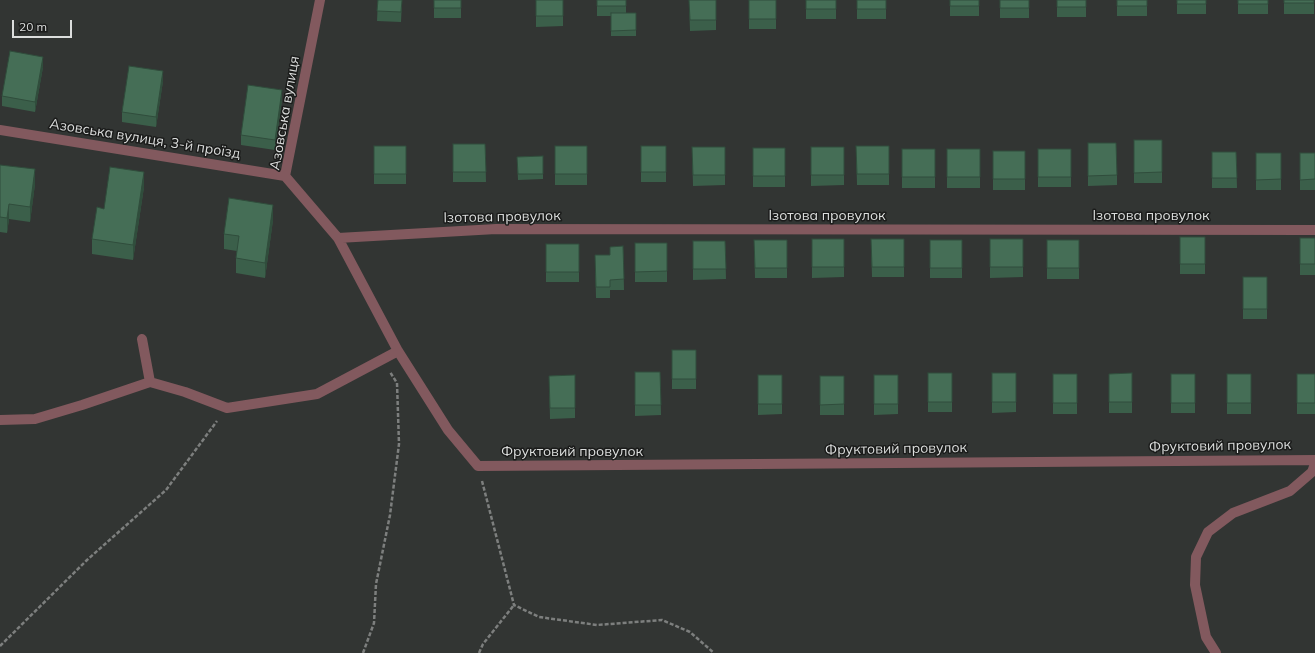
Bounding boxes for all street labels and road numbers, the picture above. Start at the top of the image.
street label: Азовська вулиця [267,55,303,171]
street label: Азовська вулиця, 3-й проїзд [48,116,242,162]
street label: Ізотова провулок [443,208,561,226]
street label: Ізотова провулок [768,208,886,224]
street label: Ізотова провулок [1092,208,1210,224]
street label: Фруктовий провулок [1149,436,1291,456]
street label: Фруктовий провулок [825,439,967,459]
street label: Фруктовий провулок [501,444,643,460]

